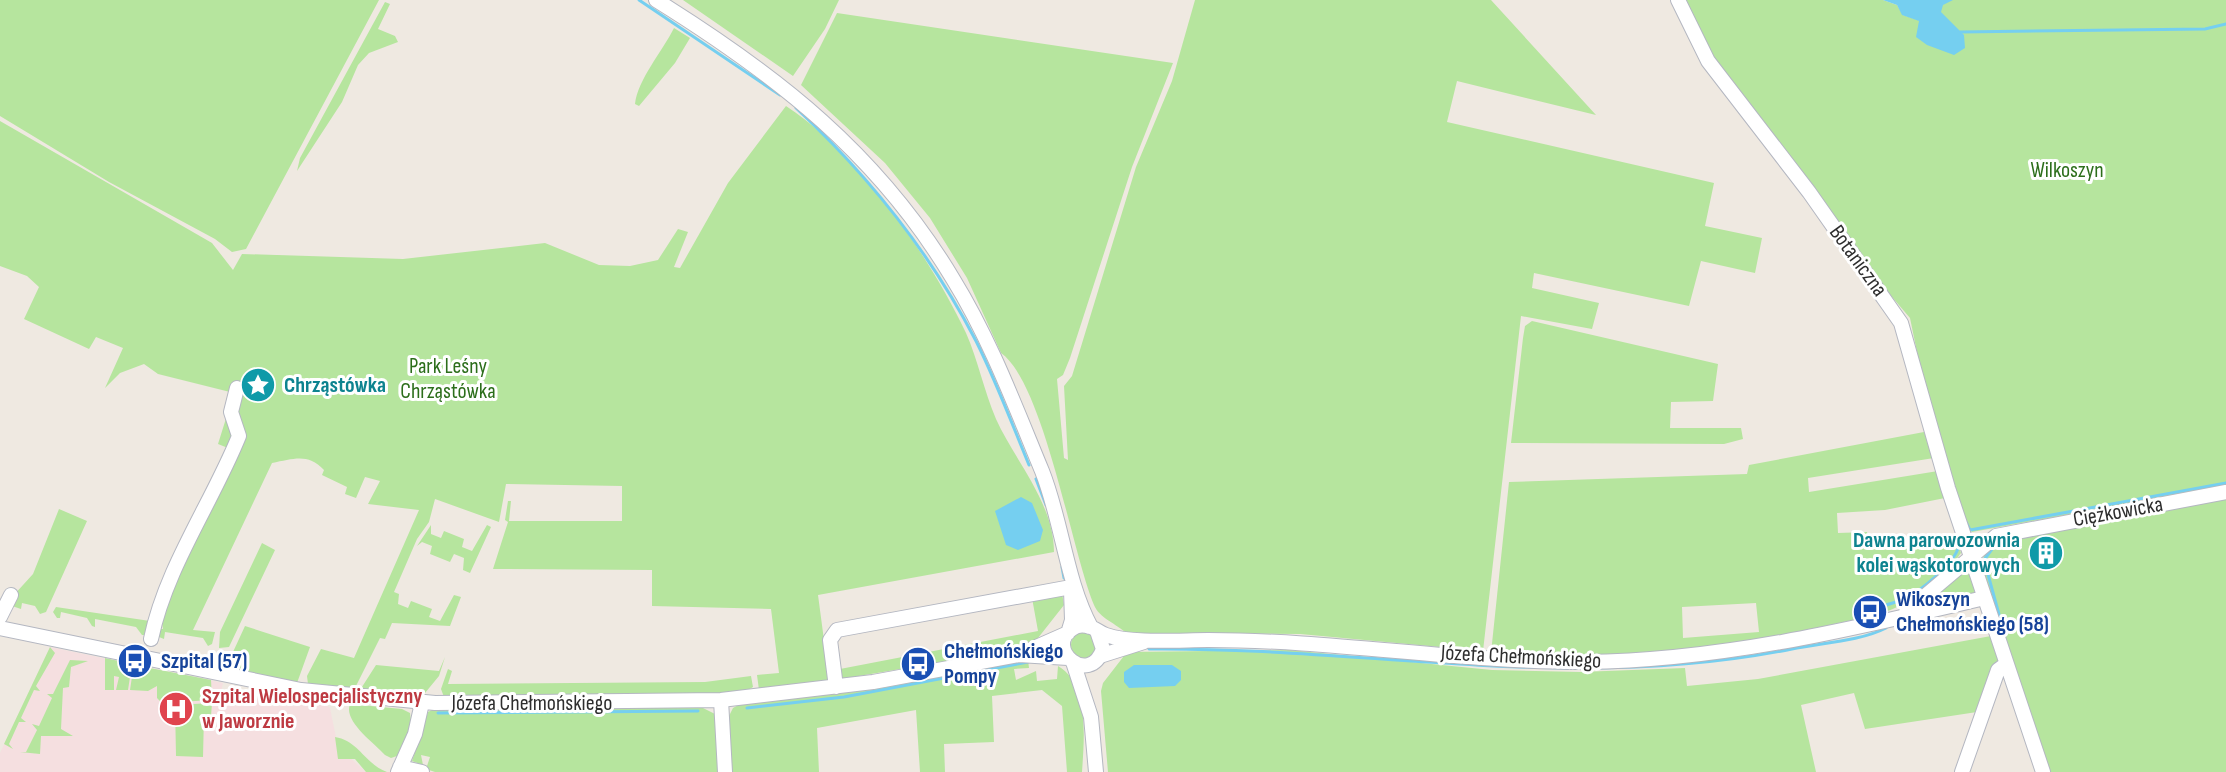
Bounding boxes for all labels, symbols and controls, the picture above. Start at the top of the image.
park label: Wilkoszyn [2030,157,2104,184]
street label: Botaniczna [1823,220,1893,302]
park label: Park Leśny Chrząstówka [400,353,496,405]
place icon: Chrząstówka [239,366,277,404]
place label: Chrząstówka [284,372,386,399]
street label: Ciężkowicka [2071,491,2165,533]
place label: Dawna parowozownia kolei wąskotorowych [1853,527,2020,579]
building icon: Dawna parowozownia kolei wąskotorowych [2027,534,2065,572]
place label: Wikoszyn Chełmońskiego (58) [1896,586,2049,638]
bus stop icon: Wikoszyn Chełmońskiego (58) [1851,593,1889,631]
place label: Chełmońskiego Pompy [944,638,1063,690]
street label: Józefa Chełmońskiego [1439,639,1602,675]
bus stop icon: Szpital (57) [116,642,154,680]
bus stop icon: Chełmońskiego Pompy [899,645,937,683]
place label: Szpital (57) [161,648,247,675]
place label: Szpital Wielospecjalistyczny w Jaworznie [202,683,422,735]
hospital icon: Szpital Wielospecjalistyczny w Jaworznie [157,690,195,728]
street label: Józefa Chełmońskiego [451,690,612,717]

